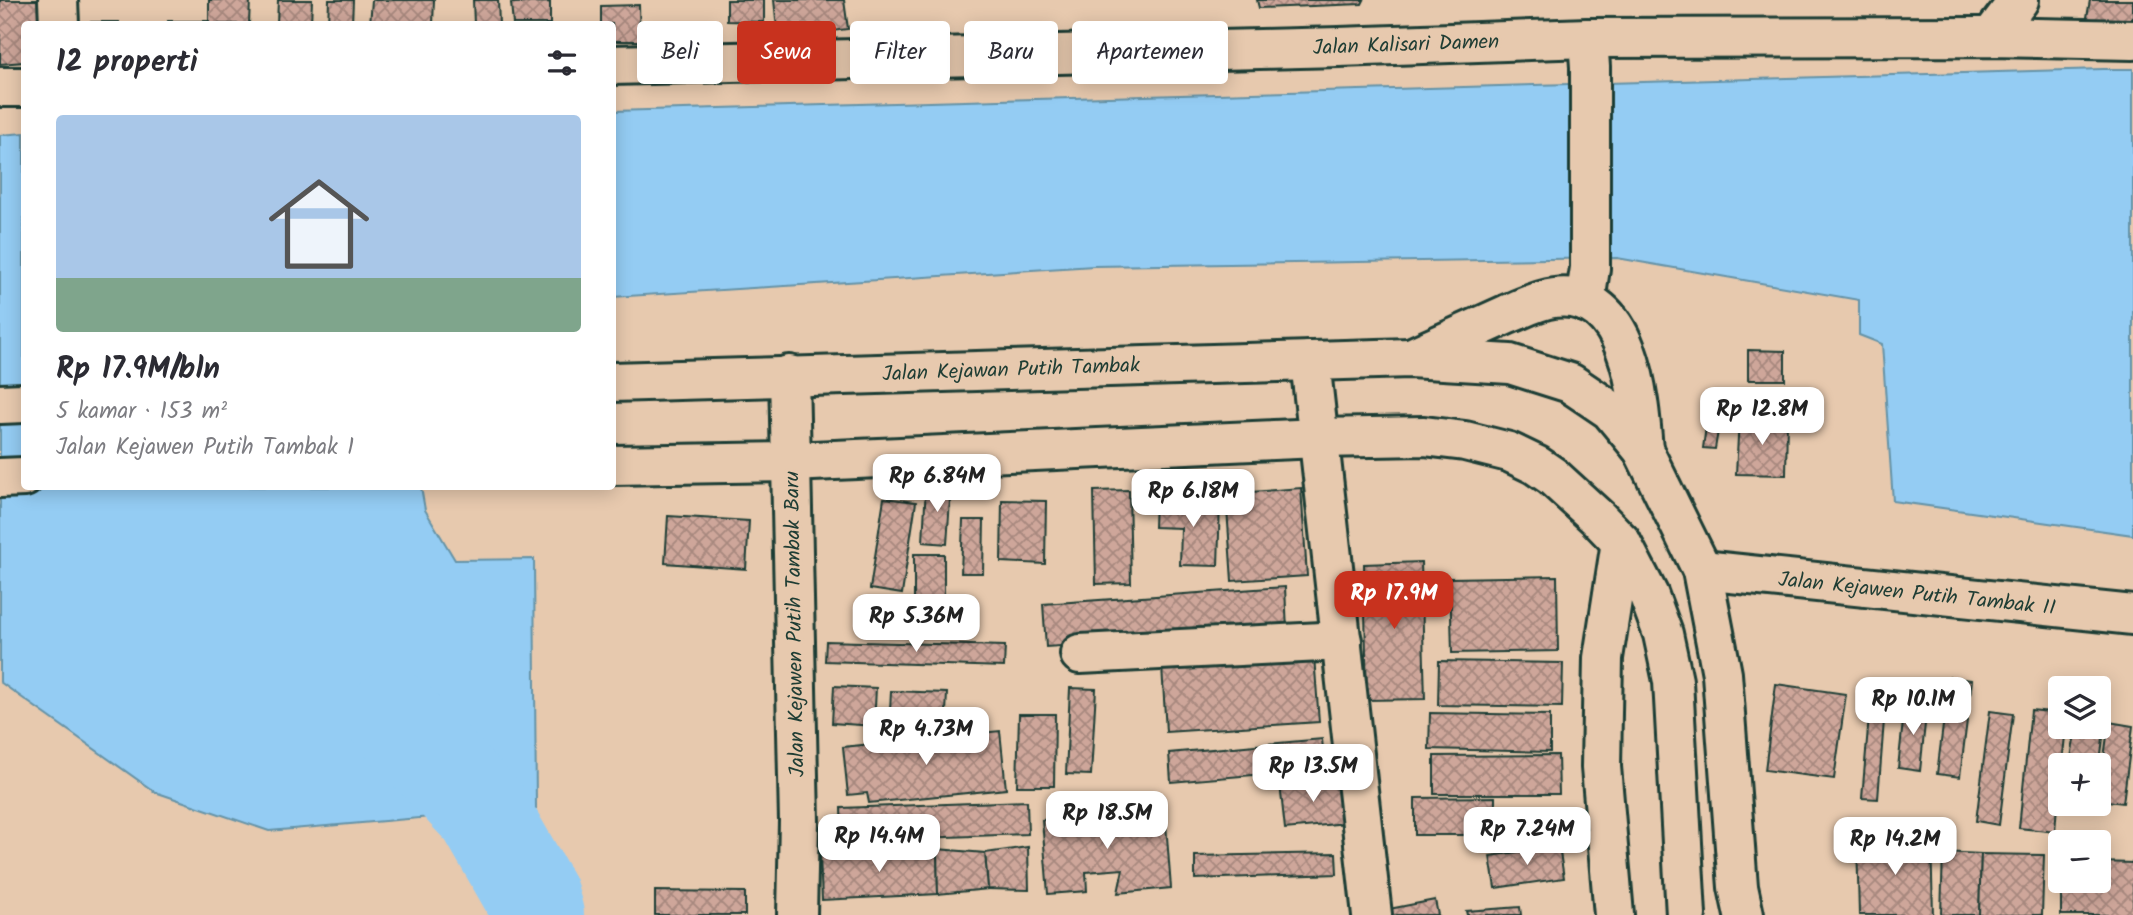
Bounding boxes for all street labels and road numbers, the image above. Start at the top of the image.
street label: Jalan Kalisari Damen [1312,26,1500,65]
street label: Jalan Kejawan Putih Tambak [882,350,1141,391]
street label: Jalan Kejawen Putih Tambak Baru [776,471,815,777]
street label: Jalan Kejawen Putih Tambak II [1776,564,2057,625]

